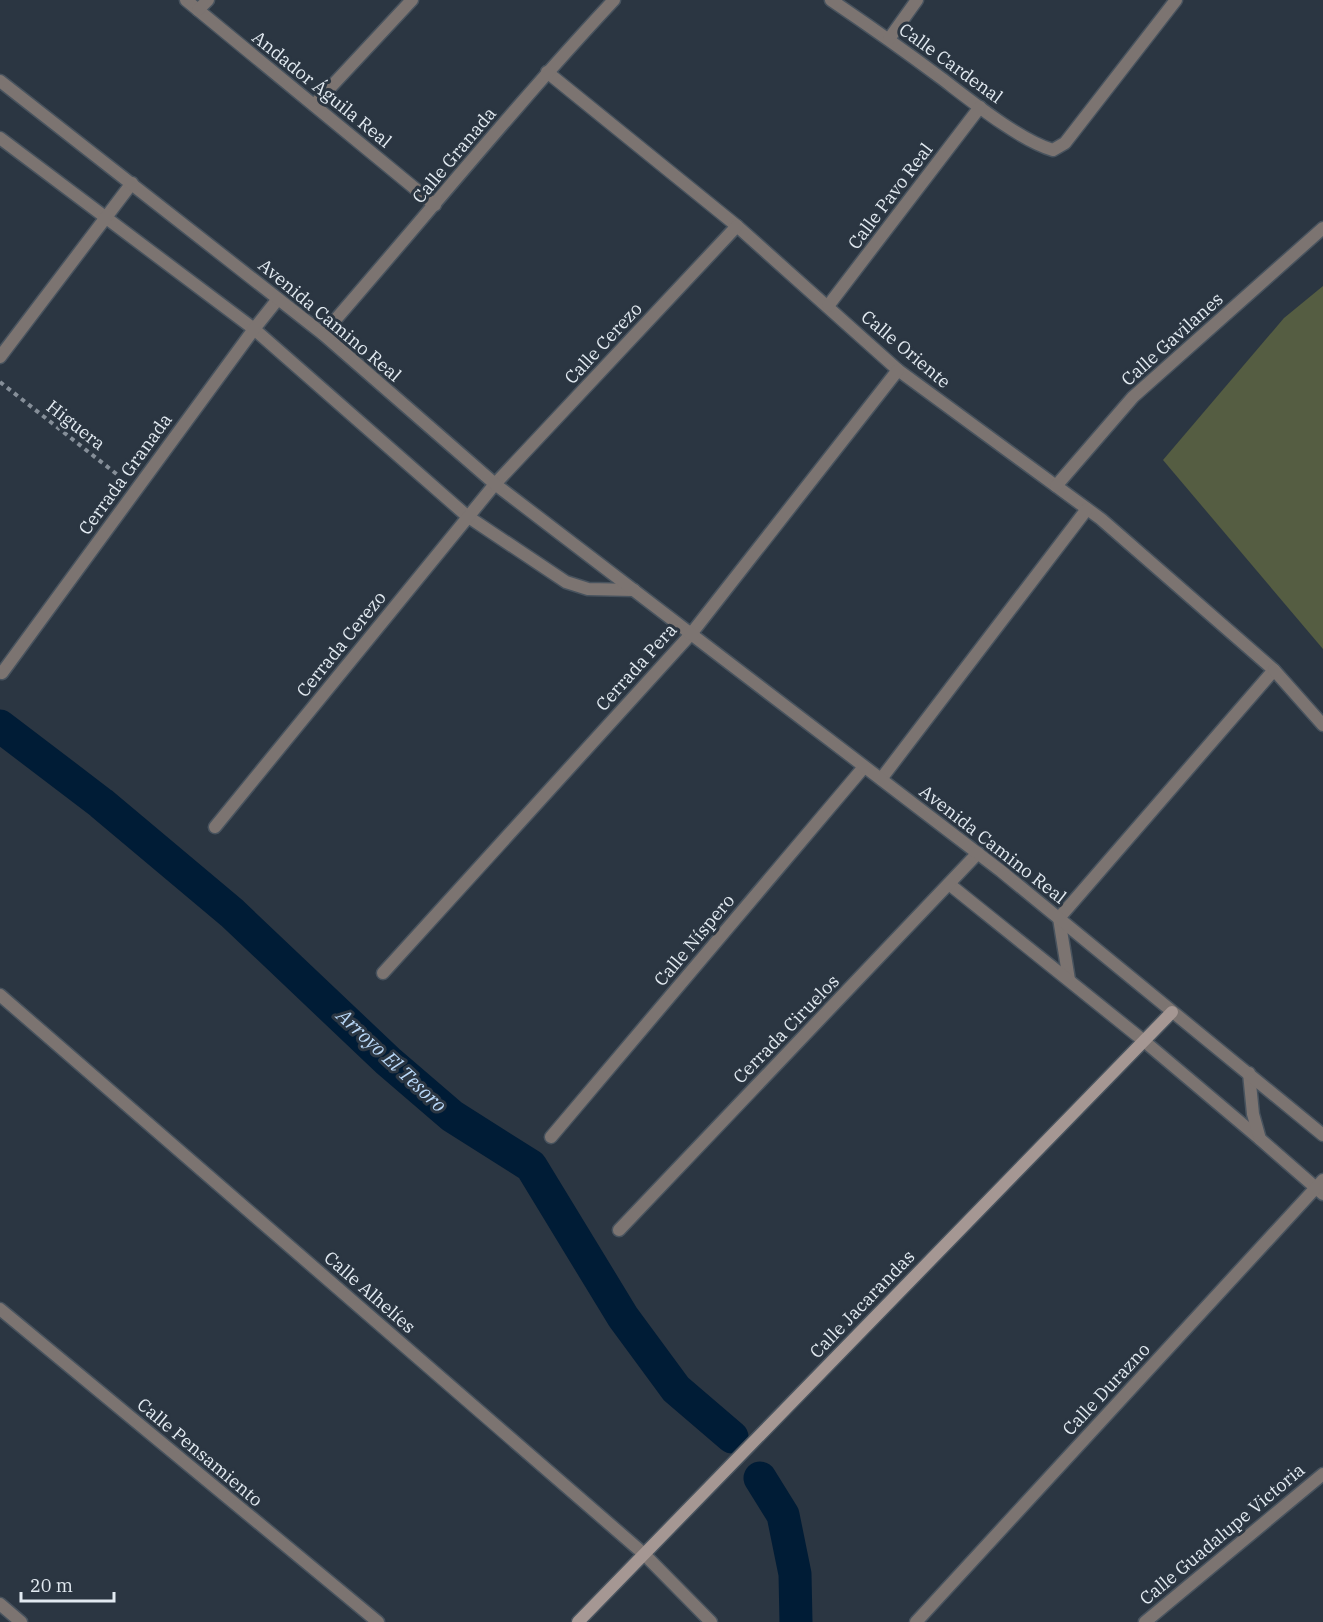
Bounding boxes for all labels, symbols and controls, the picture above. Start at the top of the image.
street label: Calle Cardenal [895,18,1007,108]
street label: Andador Águila Real [247,26,397,152]
street label: Calle Granada [407,102,501,208]
street label: Calle Pavo Real [843,138,937,254]
street label: Avenida Camino Real [254,253,406,387]
street label: Calle Gavilanes [1116,287,1228,391]
street label: Calle Cerezo [559,297,647,389]
street label: Calle Oriente [857,305,955,393]
street label: Higuera [42,395,110,455]
street label: Cerrada Granada [73,409,177,539]
street label: Cerrada Cerezo [291,586,391,702]
street label: Cerrada Pera [591,618,682,716]
street label: Avenida Camino Real [915,780,1071,908]
street label: Calle Níspero [649,889,739,991]
street label: Cerrada Ciruelos [728,970,844,1088]
water label: Arroyo El Tesoro [330,1001,453,1118]
street label: Calle Jacarandas [804,1245,920,1363]
street label: Calle Alhelíes [319,1246,421,1338]
street label: Calle Durazno [1057,1338,1155,1440]
street label: Calle Pensamiento [132,1393,268,1511]
street label: Calle Guadalupe Victoria [1135,1458,1309,1610]
scale bar [21,1565,114,1603]
text: 20 m [30,1574,73,1597]

